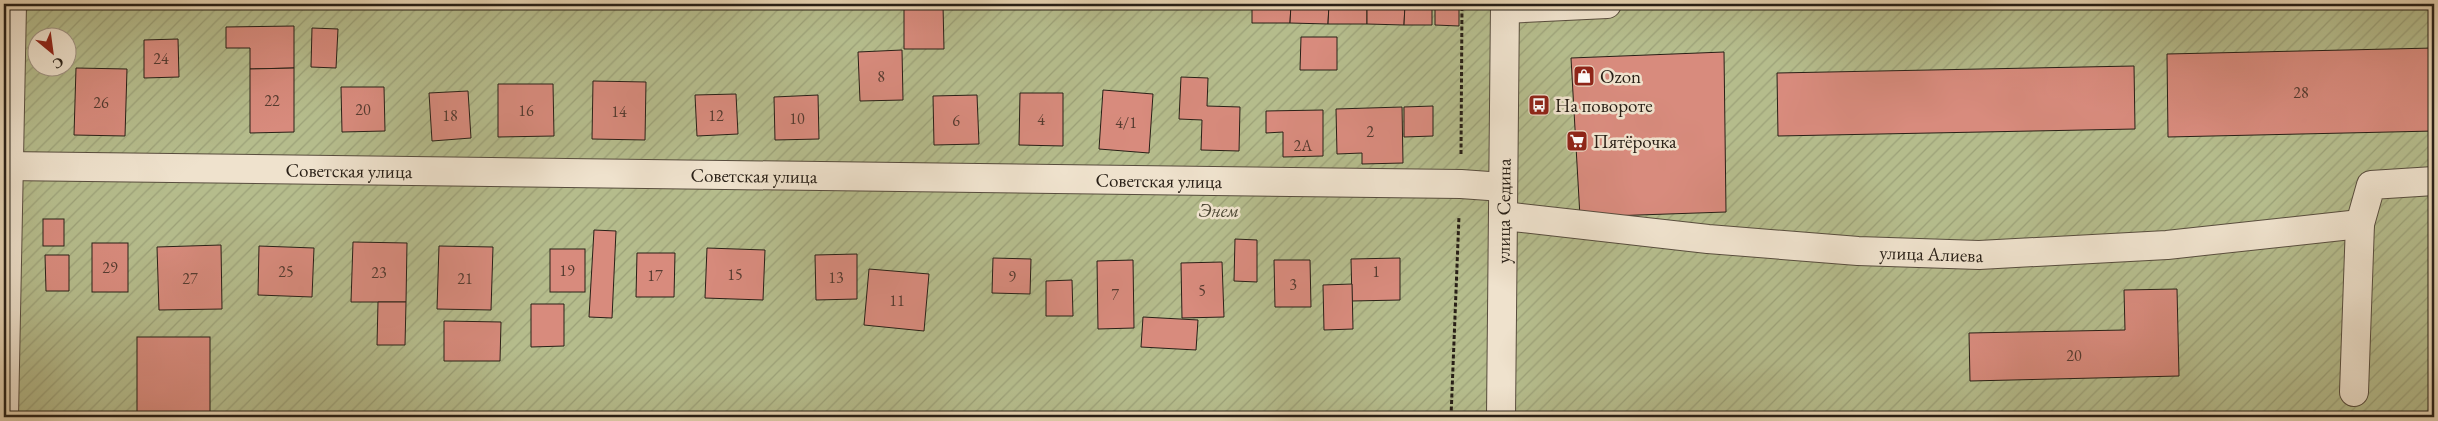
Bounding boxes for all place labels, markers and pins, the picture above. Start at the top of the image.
shop icon: Ozon [1572,64,1596,88]
place label: Ozon [1600,64,1641,89]
bus stop icon: На повороте [1527,93,1551,117]
place label: На повороте [1555,93,1653,118]
supermarket icon: Пятёрочка [1565,129,1589,153]
place label: Пятёрочка [1593,129,1677,154]

